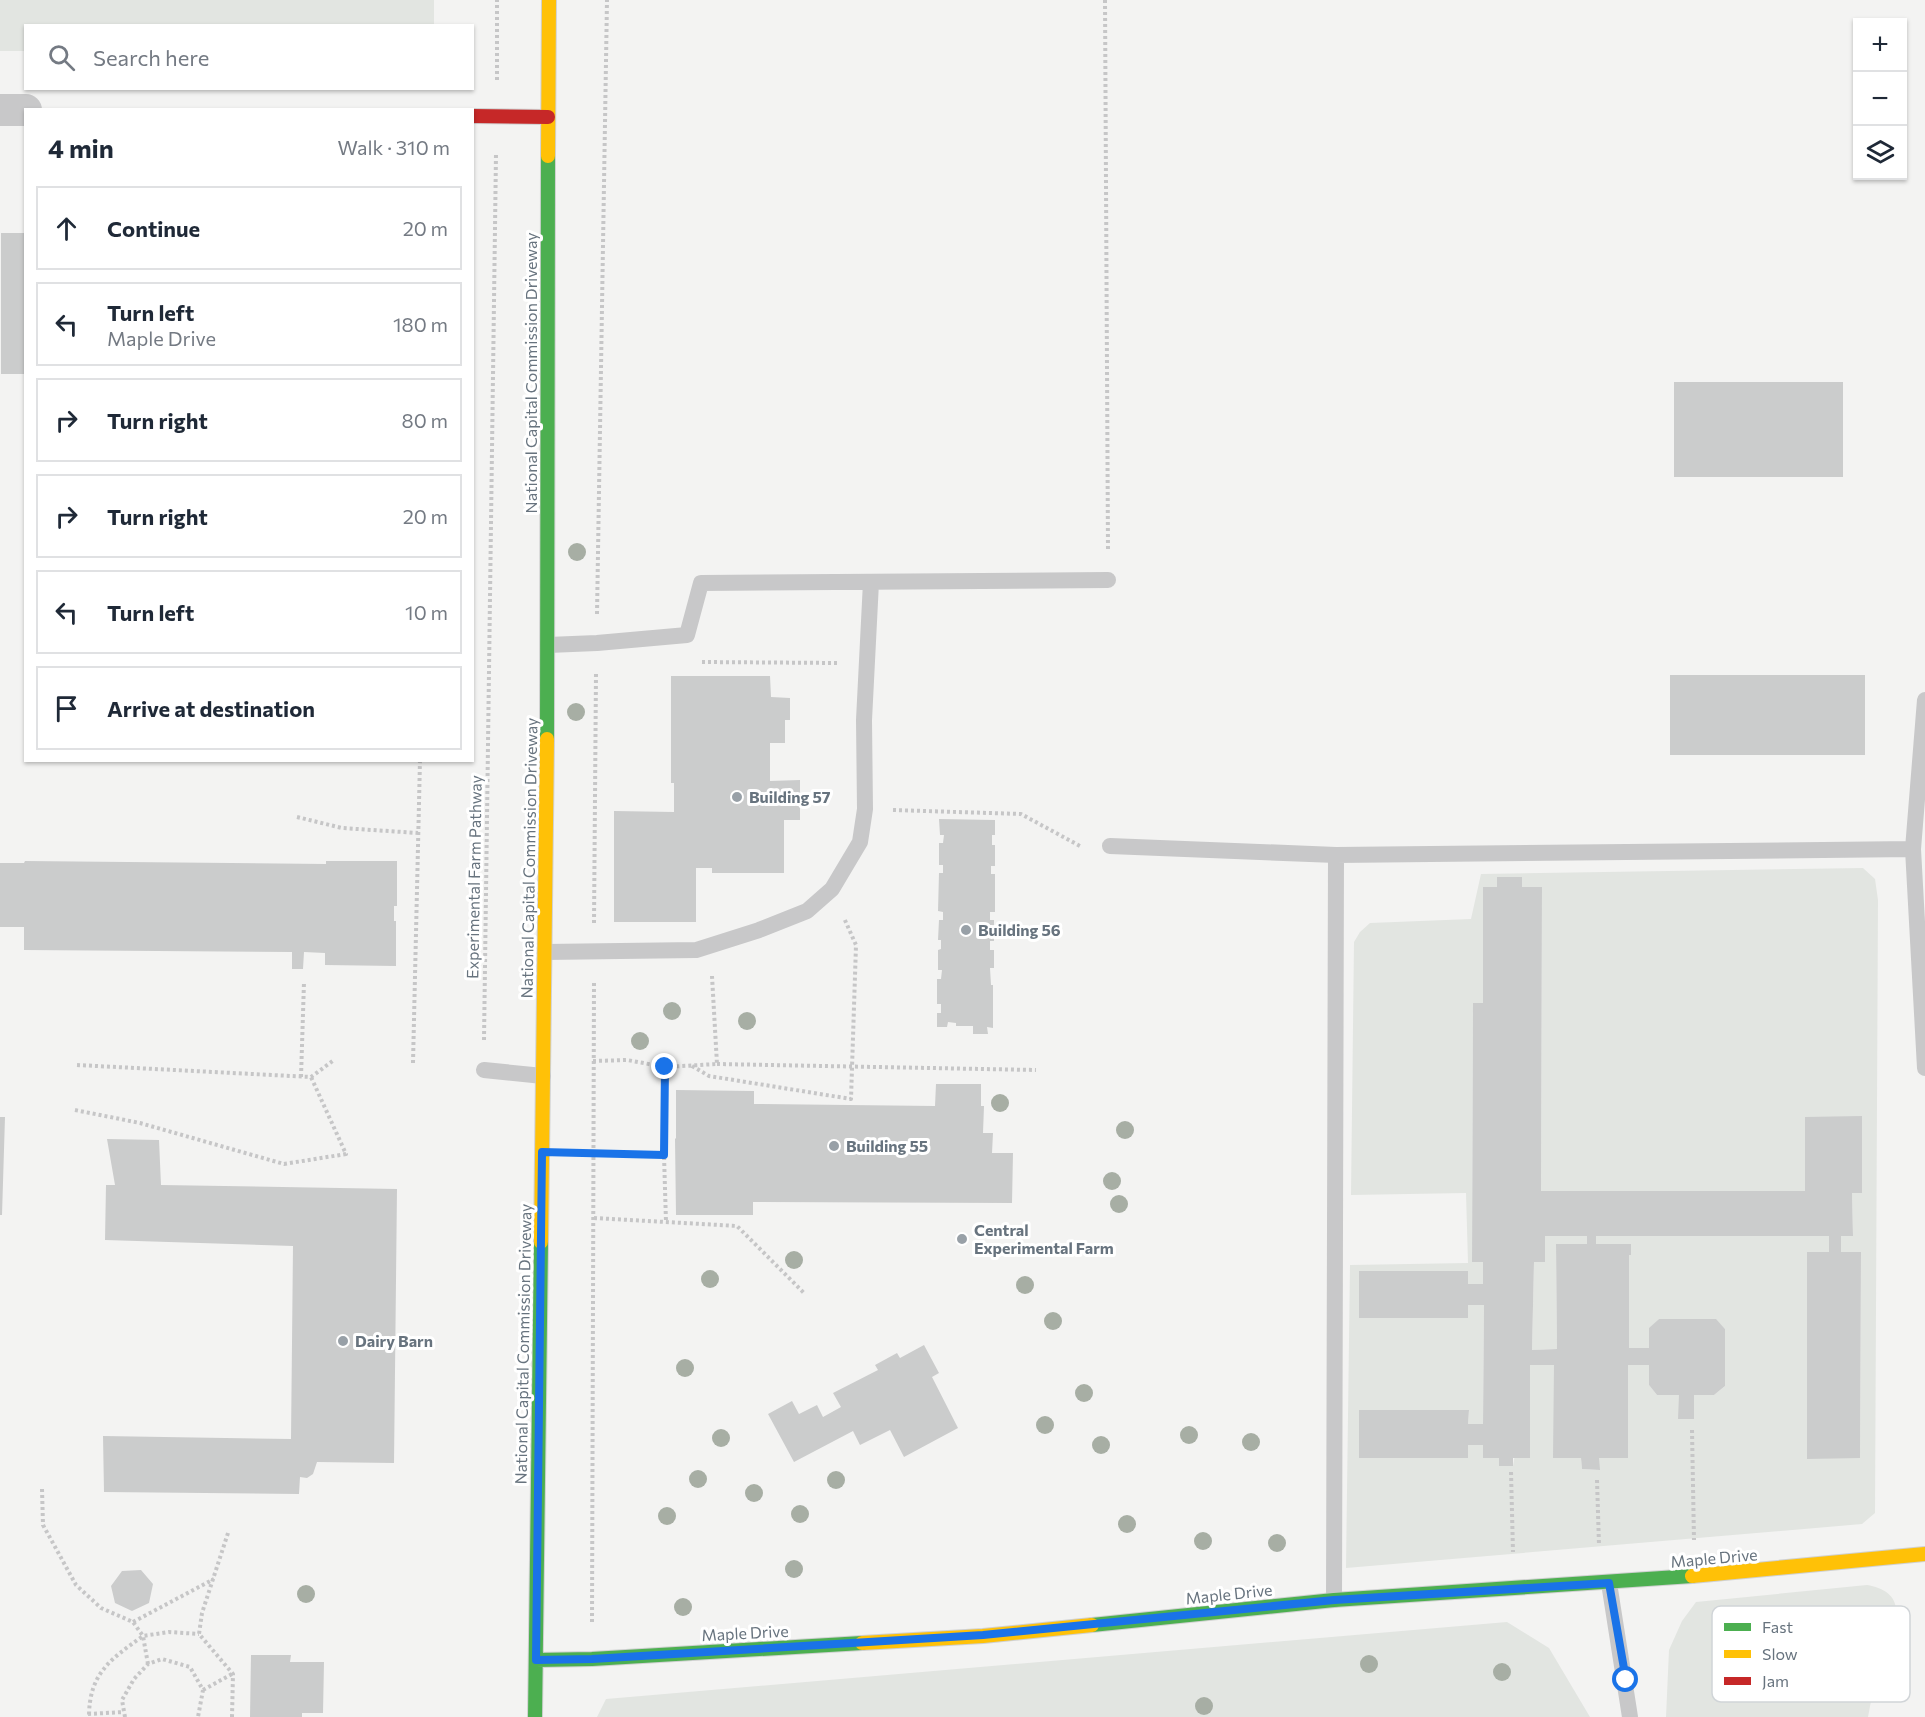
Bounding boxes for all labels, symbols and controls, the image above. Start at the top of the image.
map controls [1853,18,1907,180]
button: + [1853,18,1907,72]
search box [24,24,474,90]
icon: search [45,41,78,74]
text: Search here [93,44,209,71]
button: − [1853,72,1907,126]
button: layers [1853,126,1907,180]
text: 4 min [48,132,114,163]
text: Walk · 310 m [338,135,450,159]
icon: ahead [50,212,83,245]
text: Continue [107,215,200,242]
text: 20 m [403,216,448,240]
street label: National Capital Commission Driveway [521,233,540,513]
text: Turn left [107,299,194,326]
icon: left [50,308,83,341]
text: 180 m [393,312,448,336]
text: Maple Drive [107,326,216,350]
icon: right [50,404,83,437]
text: Turn right [107,407,208,434]
text: 80 m [402,408,448,432]
icon: right [50,500,83,533]
text: Turn right [107,503,208,530]
text: 20 m [403,504,448,528]
icon: left [50,596,83,629]
text: Turn left [107,599,194,626]
text: 10 m [405,600,448,624]
icon: arrive [50,692,83,725]
text: Arrive at destination [107,695,315,722]
street label: National Capital Commission Driveway [517,717,540,999]
street label: Experimental Farm Pathway [462,775,485,979]
place label: Building 57 [749,787,831,806]
marker: Building 57 [730,790,744,804]
place label: Building 56 [978,920,1061,939]
marker: Building 56 [959,923,973,937]
route end [651,1053,677,1079]
place label: Building 55 [846,1136,928,1155]
marker: Building 55 [827,1139,841,1153]
street label: National Capital Commission Driveway [511,1203,534,1485]
place label: Central Experimental Farm [974,1220,1114,1257]
marker: Central Experimental Farm [955,1232,969,1246]
place label: Dairy Barn [355,1331,433,1350]
marker: Dairy Barn [336,1334,350,1348]
street label: Maple Drive [1670,1544,1758,1571]
street label: Maple Drive [1185,1579,1273,1608]
legend [1712,1606,1910,1702]
text: Fast [1762,1617,1793,1636]
street label: Maple Drive [701,1621,789,1644]
text: Slow [1762,1644,1798,1663]
route start [1612,1666,1638,1692]
text: Jam [1762,1671,1789,1690]

